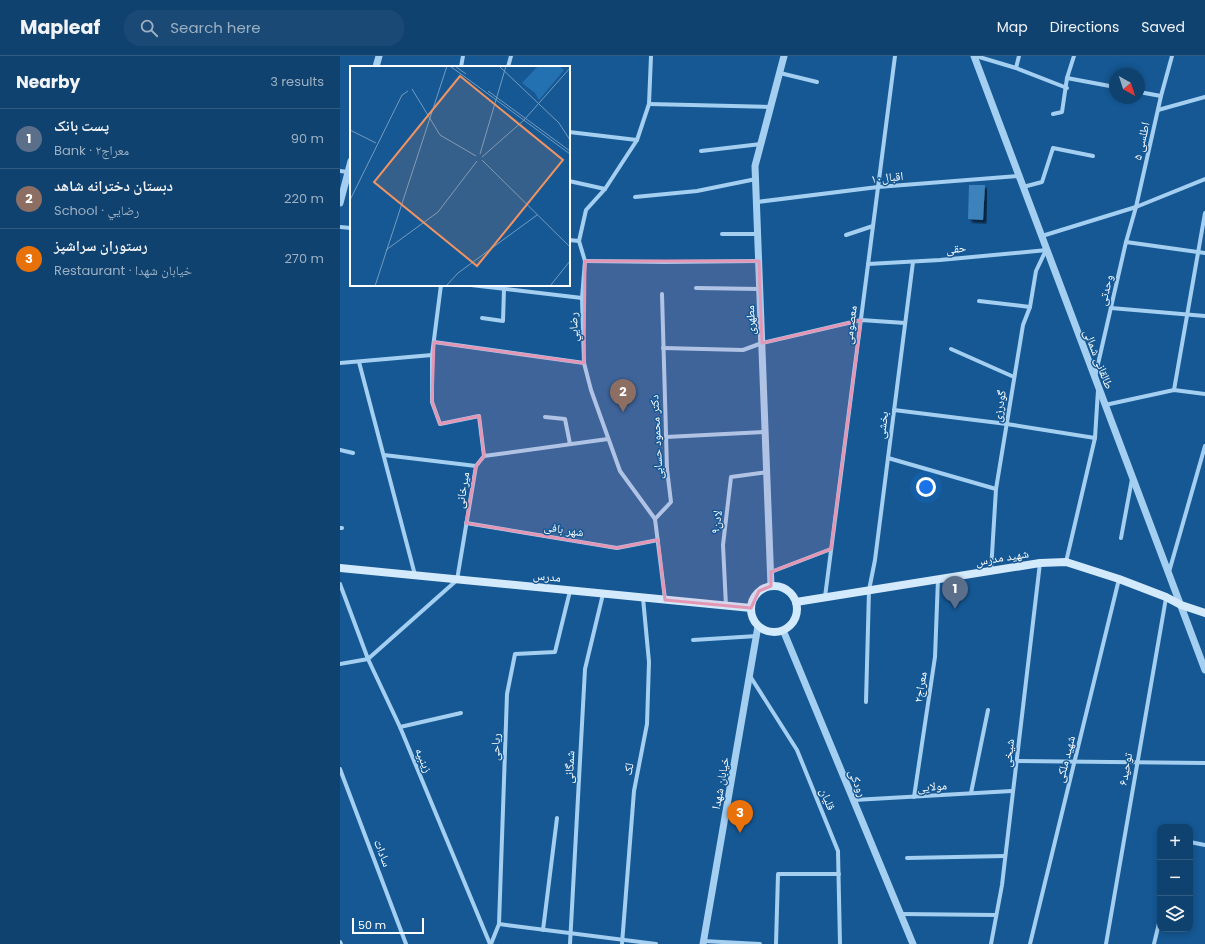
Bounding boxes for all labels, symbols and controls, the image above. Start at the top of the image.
search box [124,10,404,46]
text: Mapleaf [20,14,100,41]
icon: search [138,17,160,39]
text: Search here [170,17,261,38]
text: Map [997,17,1028,37]
text: Directions [1050,17,1119,37]
text: Saved [1141,17,1185,37]
inset map [350,66,570,286]
north arrow [1109,68,1145,104]
text: Nearby [16,70,80,94]
text: 3 results [270,72,324,91]
text: پست بانک [54,115,109,136]
street label: اطلسی ۵ [1128,120,1154,162]
text: 1 [27,129,31,148]
text: 90 m [291,129,324,148]
text: Bank · معراج۲ [54,141,129,160]
street label: اقبال۱۰ [870,167,904,187]
text: دبستان دخترانه شاهد [54,175,173,196]
text: 2 [25,189,33,208]
text: 220 m [284,189,324,208]
text: School · رضایي [54,201,139,220]
text: رستوران سراشپز [54,235,148,256]
street label: حقی [945,239,967,257]
text: 3 [25,249,33,268]
text: 270 m [284,249,324,268]
text: Restaurant · خیابان شهدا [54,261,192,280]
street label: وحدتی [1093,273,1117,307]
street label: مطهری [741,305,759,335]
street label: معصومی [839,305,861,345]
street label: رضایي [564,312,584,342]
street label: طالقانی شمالی [1080,327,1118,391]
pin: 2 [610,379,636,412]
street label: گودرزی [988,389,1010,423]
street label: دکتر محمود حسابی [645,394,667,480]
street label: بخشی [872,410,892,440]
street label: میرخانی [451,470,473,510]
your location [916,477,936,497]
street label: لادن۹ [706,509,726,535]
street label: شهر بافی [543,517,585,541]
street label: شهید مدرس [974,544,1030,570]
street label: مدرس [532,566,562,586]
pin: 1 [942,576,968,609]
street label: معراج۲ [909,670,931,704]
street label: ریاحی [486,733,504,761]
street label: شهید ملکی [1051,734,1079,784]
street label: شیخی [998,738,1018,768]
street label: زینبیه [411,745,437,775]
street label: شمگانی [560,750,578,784]
street label: توحید۶ [1114,751,1136,787]
street label: خیابان شهدا [707,755,733,810]
street label: لک [618,761,638,777]
street label: رودکی [845,767,871,800]
street label: مولایی [916,776,948,796]
street label: قلیان [816,785,840,813]
pin: 3 [727,800,753,833]
map controls [1157,824,1193,932]
button: + [1157,824,1193,860]
street label: سادات [370,837,396,869]
button: − [1157,860,1193,896]
button: layers [1157,896,1193,932]
scale bar [352,916,424,935]
text: 50 m [358,917,386,933]

